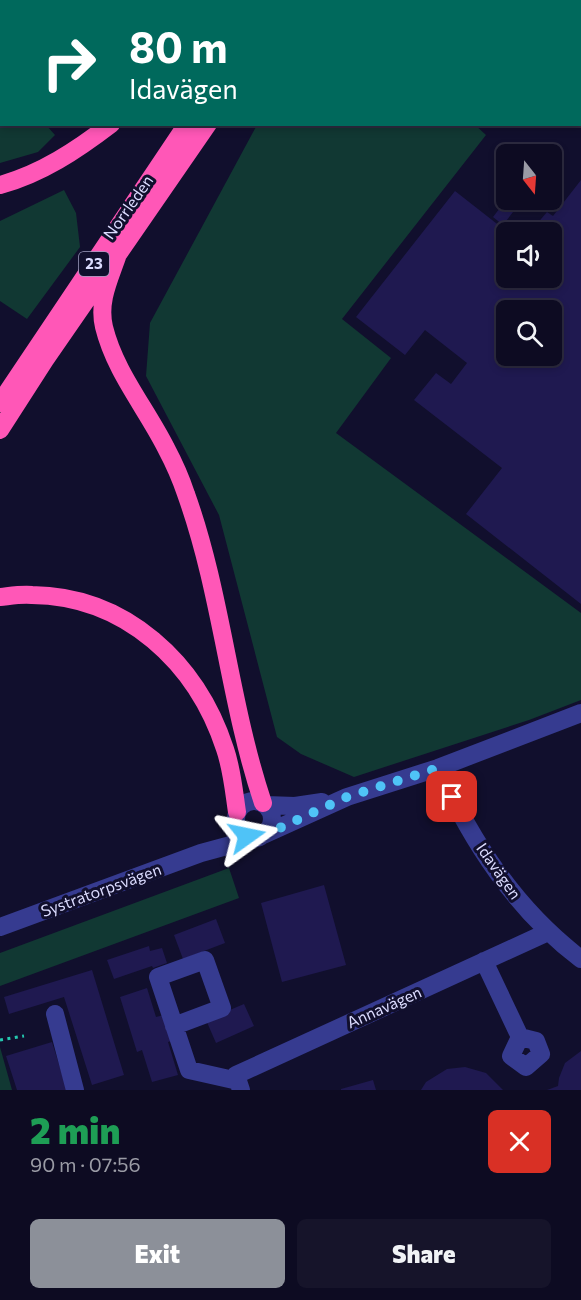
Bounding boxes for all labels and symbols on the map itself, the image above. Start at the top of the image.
north arrow [496,144,562,210]
street label: Norrleden [99,171,157,242]
road number: 23 [79,252,109,276]
pin [426,771,477,822]
position arrow [215,804,279,868]
street label: Idavägen [473,839,526,903]
street label: Systratorpsvägen [38,859,164,920]
street label: Annavägen [343,982,424,1031]

